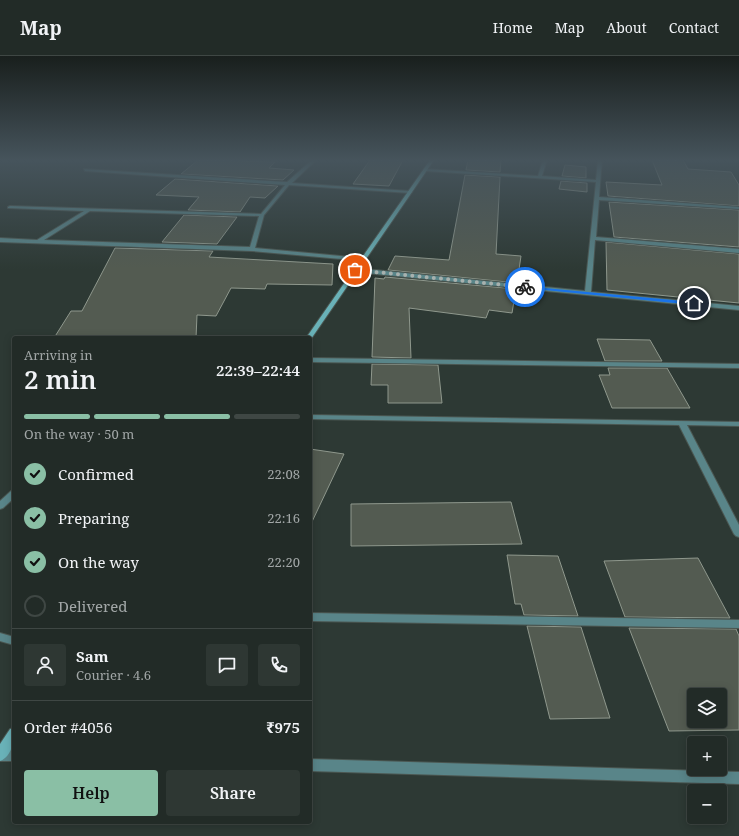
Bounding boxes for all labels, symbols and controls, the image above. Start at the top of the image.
text: Map [20,15,62,41]
text: Home [493,18,533,37]
text: Map [555,18,584,37]
text: About [606,18,647,37]
text: Contact [669,18,719,37]
pin [338,253,372,287]
icon: bag [344,259,366,281]
courier [505,267,545,307]
icon: bike [514,276,536,298]
pin [677,286,711,320]
icon: home [683,292,705,314]
text: Arriving in [24,346,93,364]
text: 22:39–22:44 [216,360,300,380]
text: 2 min [24,361,97,397]
text: On the way · 50 m [24,425,134,443]
icon: check [24,463,46,485]
text: Confirmed [58,464,134,484]
text: 22:08 [267,465,300,483]
icon: check [24,507,46,529]
text: Preparing [58,508,129,528]
text: 22:16 [267,509,300,527]
icon: check [24,551,46,573]
text: On the way [58,552,139,572]
text: 22:20 [267,553,300,571]
text: Delivered [58,596,127,616]
button: person [24,644,66,686]
button: chat [206,644,248,686]
button: phone [258,644,300,686]
text: Sam [76,646,108,666]
text: Courier · 4.6 [76,666,151,684]
map controls [687,688,727,824]
button: layers [687,688,727,728]
text: Order #4056 [24,717,112,737]
text: ₹975 [266,717,300,737]
button: + [687,736,727,776]
button: Help [24,770,158,816]
button: Share [166,770,300,816]
button: − [687,784,727,824]

